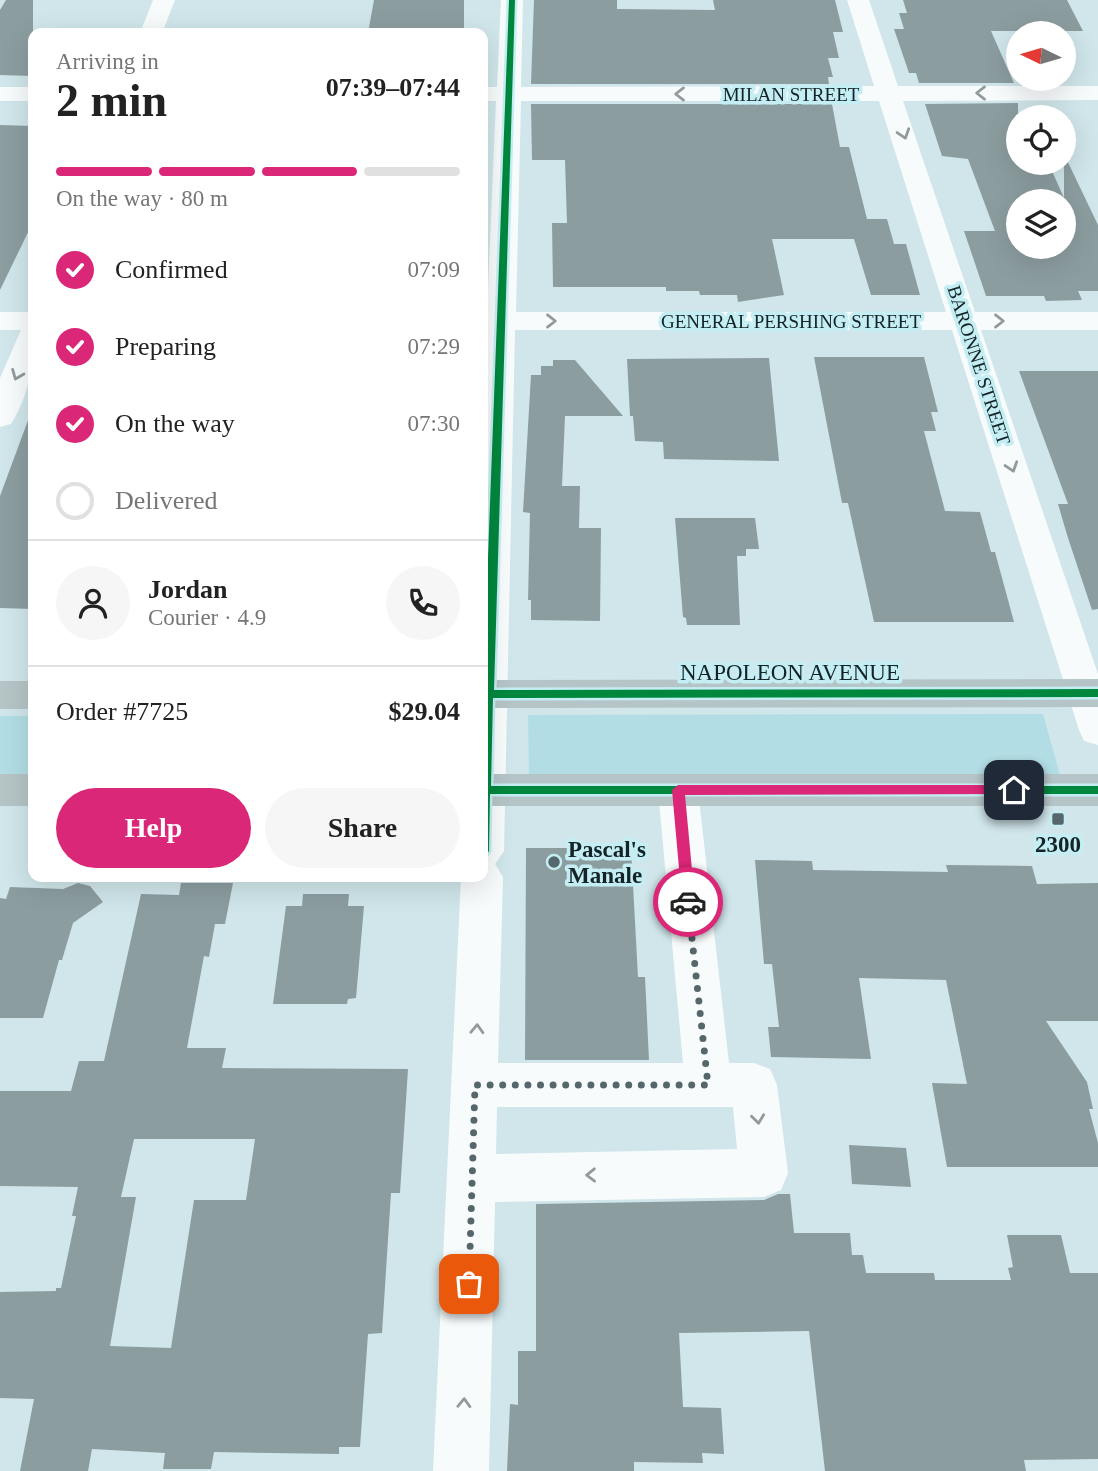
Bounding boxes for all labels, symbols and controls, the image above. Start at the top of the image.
north arrow [1006,21,1076,91]
map controls [1006,21,1076,259]
text: Arriving in [56,49,159,74]
text: 07:39–07:44 [326,73,460,102]
text: 2 min [56,75,167,126]
street label: MILAN STREET [723,84,860,105]
one-way arrow [975,85,986,101]
one-way arrow [674,86,685,102]
button: locate [1006,105,1076,175]
one-way arrow [896,127,910,140]
text: On the way · 80 m [56,186,228,211]
button: layers [1006,189,1076,259]
icon: check [56,251,94,289]
text: Confirmed [115,255,228,284]
text: 07:09 [408,257,460,282]
street label: BARONNE STREET [943,283,1015,448]
street label: GENERAL PERSHING STREET [661,311,921,332]
one-way arrow [546,313,557,329]
one-way arrow [994,313,1005,329]
icon: check [56,328,94,366]
text: Preparing [115,332,216,361]
text: 07:29 [408,334,460,359]
one-way arrow [11,368,25,380]
icon: check [56,405,94,443]
text: On the way [115,409,235,438]
text: 07:30 [408,411,460,436]
one-way arrow [1004,460,1018,473]
text: Delivered [115,486,218,515]
button: person [56,566,130,640]
button: phone [386,566,460,640]
text: Jordan [148,575,227,604]
text: Courier · 4.9 [148,605,266,630]
street label: NAPOLEON AVENUE [680,660,900,685]
text: Order #7725 [56,697,188,726]
text: $29.04 [389,697,460,726]
pin [984,760,1044,820]
icon: home [995,771,1033,809]
button: Help [56,788,251,868]
button: Share [265,788,460,868]
marker: 2300 [1050,811,1066,827]
place label: 2300 [1035,832,1081,857]
place label: Pascal's Manale [568,837,646,888]
marker: Pascal's Manale [546,854,562,870]
courier [653,867,723,937]
icon: car [669,883,707,921]
one-way arrow [469,1023,484,1034]
one-way arrow [750,1113,765,1125]
one-way arrow [585,1168,596,1183]
pin [439,1254,499,1314]
icon: bag [450,1265,488,1303]
one-way arrow [457,1397,472,1408]

